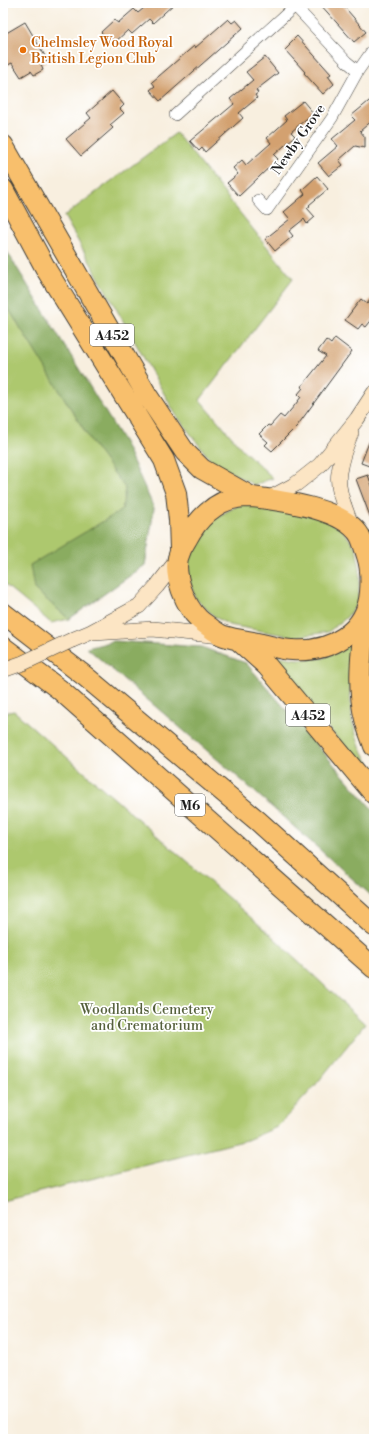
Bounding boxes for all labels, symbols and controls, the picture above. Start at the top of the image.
place label: Chelmsley Wood Royal British Legion Club [30,34,173,68]
marker: Chelmsley Wood Royal British Legion Club [18,45,28,55]
street label: Newby Grove [268,101,330,178]
road number: A452 [90,324,134,346]
road number: A452 [286,704,330,726]
road number: M6 [175,794,205,816]
park label: Woodlands Cemetery and Crematorium [79,1001,214,1035]

